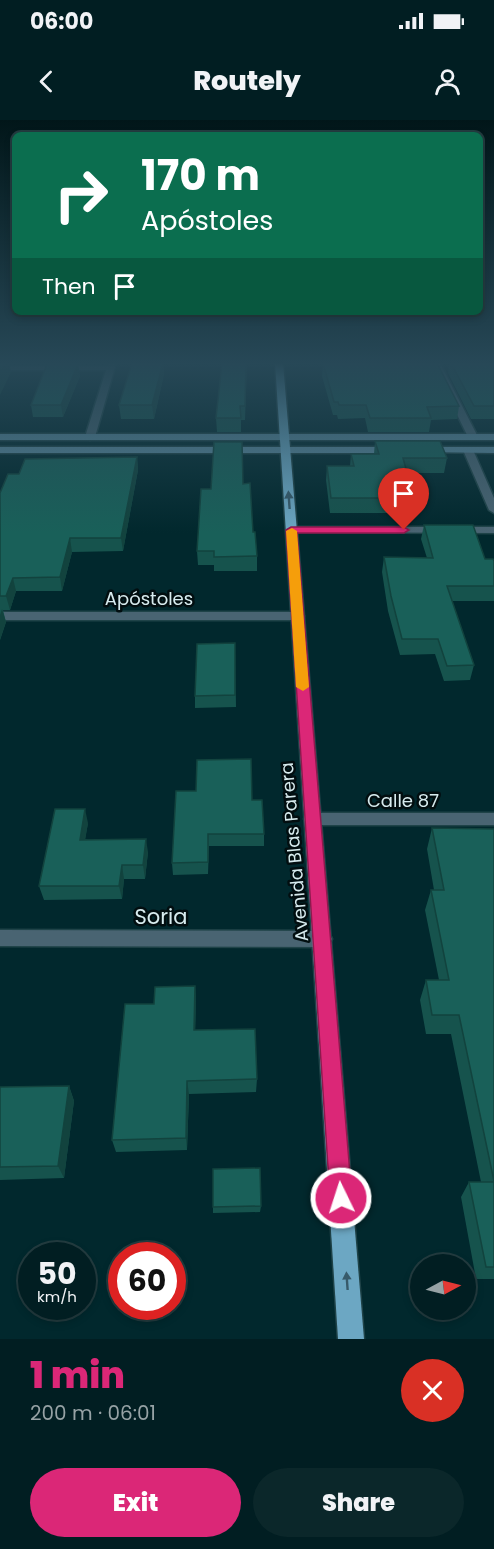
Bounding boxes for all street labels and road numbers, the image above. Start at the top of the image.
street label: Apóstoles [105,586,193,611]
street label: Avenida Blas Parera [274,761,314,943]
street label: Calle 87 [367,788,439,813]
street label: Soria [135,902,187,931]

